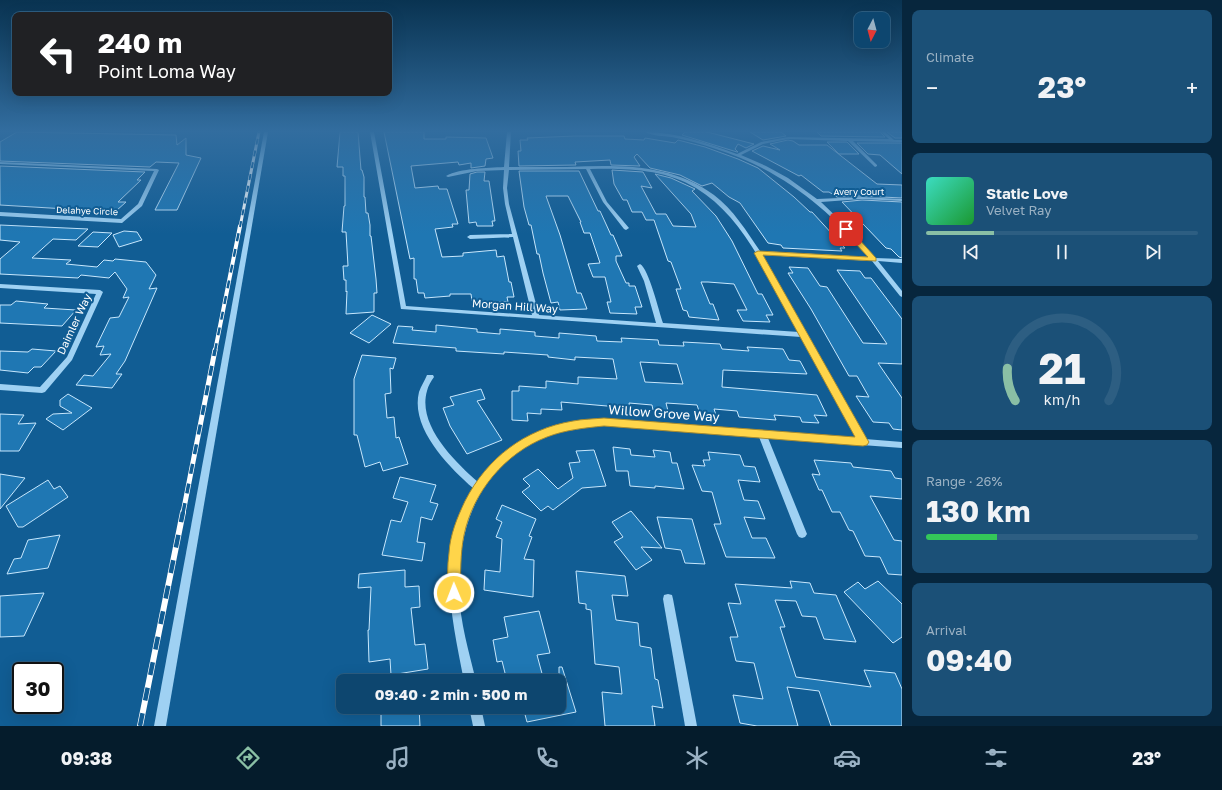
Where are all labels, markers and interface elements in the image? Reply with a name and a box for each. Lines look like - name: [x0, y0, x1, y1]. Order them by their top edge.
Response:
- north arrow: [854, 12, 890, 48]
- map controls: [854, 12, 890, 48]
- text: 240 m: [98, 26, 182, 59]
- icon: left: [32, 28, 84, 80]
- text: Climate: [926, 49, 974, 65]
- text: Point Loma Way: [98, 60, 236, 82]
- text: 23°: [1038, 69, 1086, 105]
- text: −: [926, 74, 938, 101]
- text: +: [1186, 74, 1198, 101]
- text: Static Love: [986, 184, 1068, 202]
- street label: Avery Court: [834, 186, 885, 197]
- text: Velvet Ray: [986, 202, 1051, 218]
- street label: Delahye Circle: [56, 204, 118, 217]
- pin: [829, 212, 863, 246]
- icon: arrive: [835, 218, 857, 240]
- icon: previous: [960, 241, 982, 263]
- icon: pause: [1051, 241, 1073, 263]
- icon: next: [1142, 241, 1164, 263]
- street label: Daimler Way: [54, 291, 93, 356]
- street label: Morgan Hill Way: [472, 296, 558, 315]
- text: 21: [1039, 343, 1085, 393]
- text: km/h: [1044, 391, 1080, 408]
- street label: Willow Grove Way: [608, 401, 721, 425]
- text: Range · 26%: [926, 473, 1002, 489]
- text: 130 km: [926, 493, 1030, 529]
- position arrow: [433, 572, 475, 614]
- text: Arrival: [926, 622, 967, 638]
- text: 09:40: [926, 642, 1012, 678]
- speed limit sign: 30: [12, 662, 64, 714]
- text: 09:40 · 2 min · 500 m: [375, 685, 527, 703]
- icon: directions: [234, 744, 262, 772]
- icon: music: [384, 744, 412, 772]
- icon: phone: [533, 744, 561, 772]
- icon: climate: [683, 744, 711, 772]
- icon: car: [833, 744, 861, 772]
- icon: filters: [982, 744, 1010, 772]
- text: 09:38: [61, 747, 112, 769]
- text: 23°: [1132, 747, 1161, 769]

